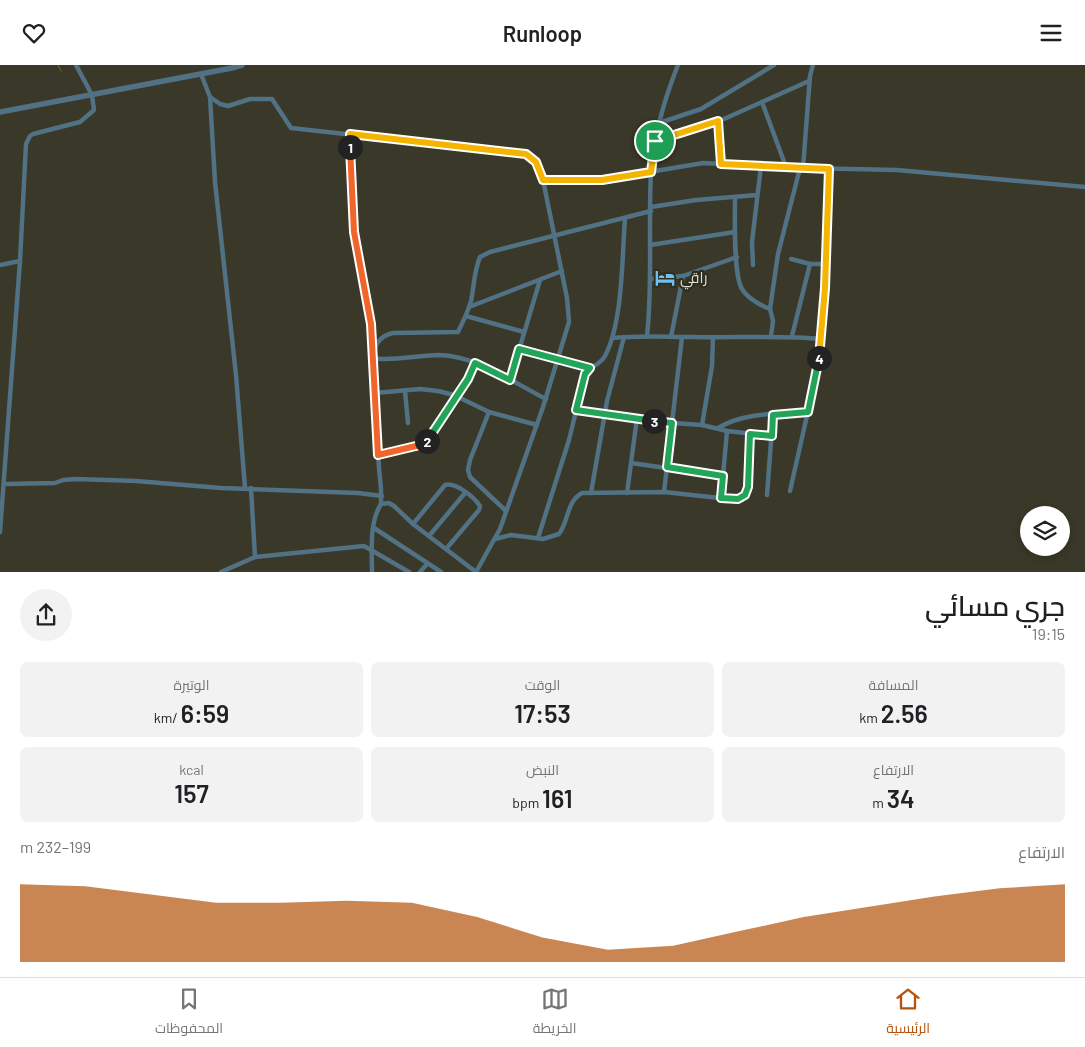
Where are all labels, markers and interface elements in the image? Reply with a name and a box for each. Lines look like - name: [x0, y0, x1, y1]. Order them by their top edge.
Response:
- icon: heart: [20, 19, 48, 47]
- icon: menu: [1037, 19, 1065, 47]
- text: Runloop: [503, 20, 582, 46]
- pin: [634, 120, 676, 162]
- icon: arrive: [641, 127, 669, 155]
- pin: 1: [338, 135, 362, 159]
- text: 1: [348, 139, 353, 156]
- hotel icon: راقي: [654, 267, 676, 289]
- place label: راقي: [680, 268, 707, 290]
- pin: 4: [806, 345, 832, 371]
- text: 4: [815, 350, 824, 367]
- pin: 3: [642, 409, 666, 433]
- text: 3: [651, 413, 658, 430]
- pin: 2: [414, 429, 440, 453]
- text: 2: [424, 433, 431, 450]
- map controls: [1020, 506, 1070, 556]
- button: layers: [1020, 506, 1070, 556]
- text: جري مسائي: [925, 588, 1065, 622]
- button: share: [20, 589, 72, 641]
- text: 19:15: [1032, 624, 1065, 643]
- text: الوتيرة: [174, 676, 209, 693]
- text: الوقت: [525, 676, 560, 693]
- text: المسافة: [869, 676, 918, 693]
- text: 6:59: [181, 698, 229, 728]
- text: 17:53: [514, 698, 571, 728]
- text: 2.56: [881, 698, 928, 728]
- text: /km: [154, 709, 181, 726]
- text: km: [859, 709, 881, 726]
- text: kcal: [179, 761, 204, 778]
- text: النبض: [526, 761, 559, 778]
- text: الارتفاع: [873, 761, 914, 778]
- text: 157: [174, 778, 209, 808]
- text: 161: [542, 783, 573, 813]
- text: 34: [887, 783, 915, 813]
- text: bpm: [512, 794, 542, 811]
- text: m: [872, 794, 887, 811]
- text: 199–232 m: [20, 837, 91, 856]
- text: الارتفاع: [1018, 842, 1065, 861]
- tab: المحفوظات: [155, 985, 223, 1041]
- tab: الخريطة: [533, 985, 576, 1041]
- tab: الرئيسية: [886, 985, 930, 1041]

